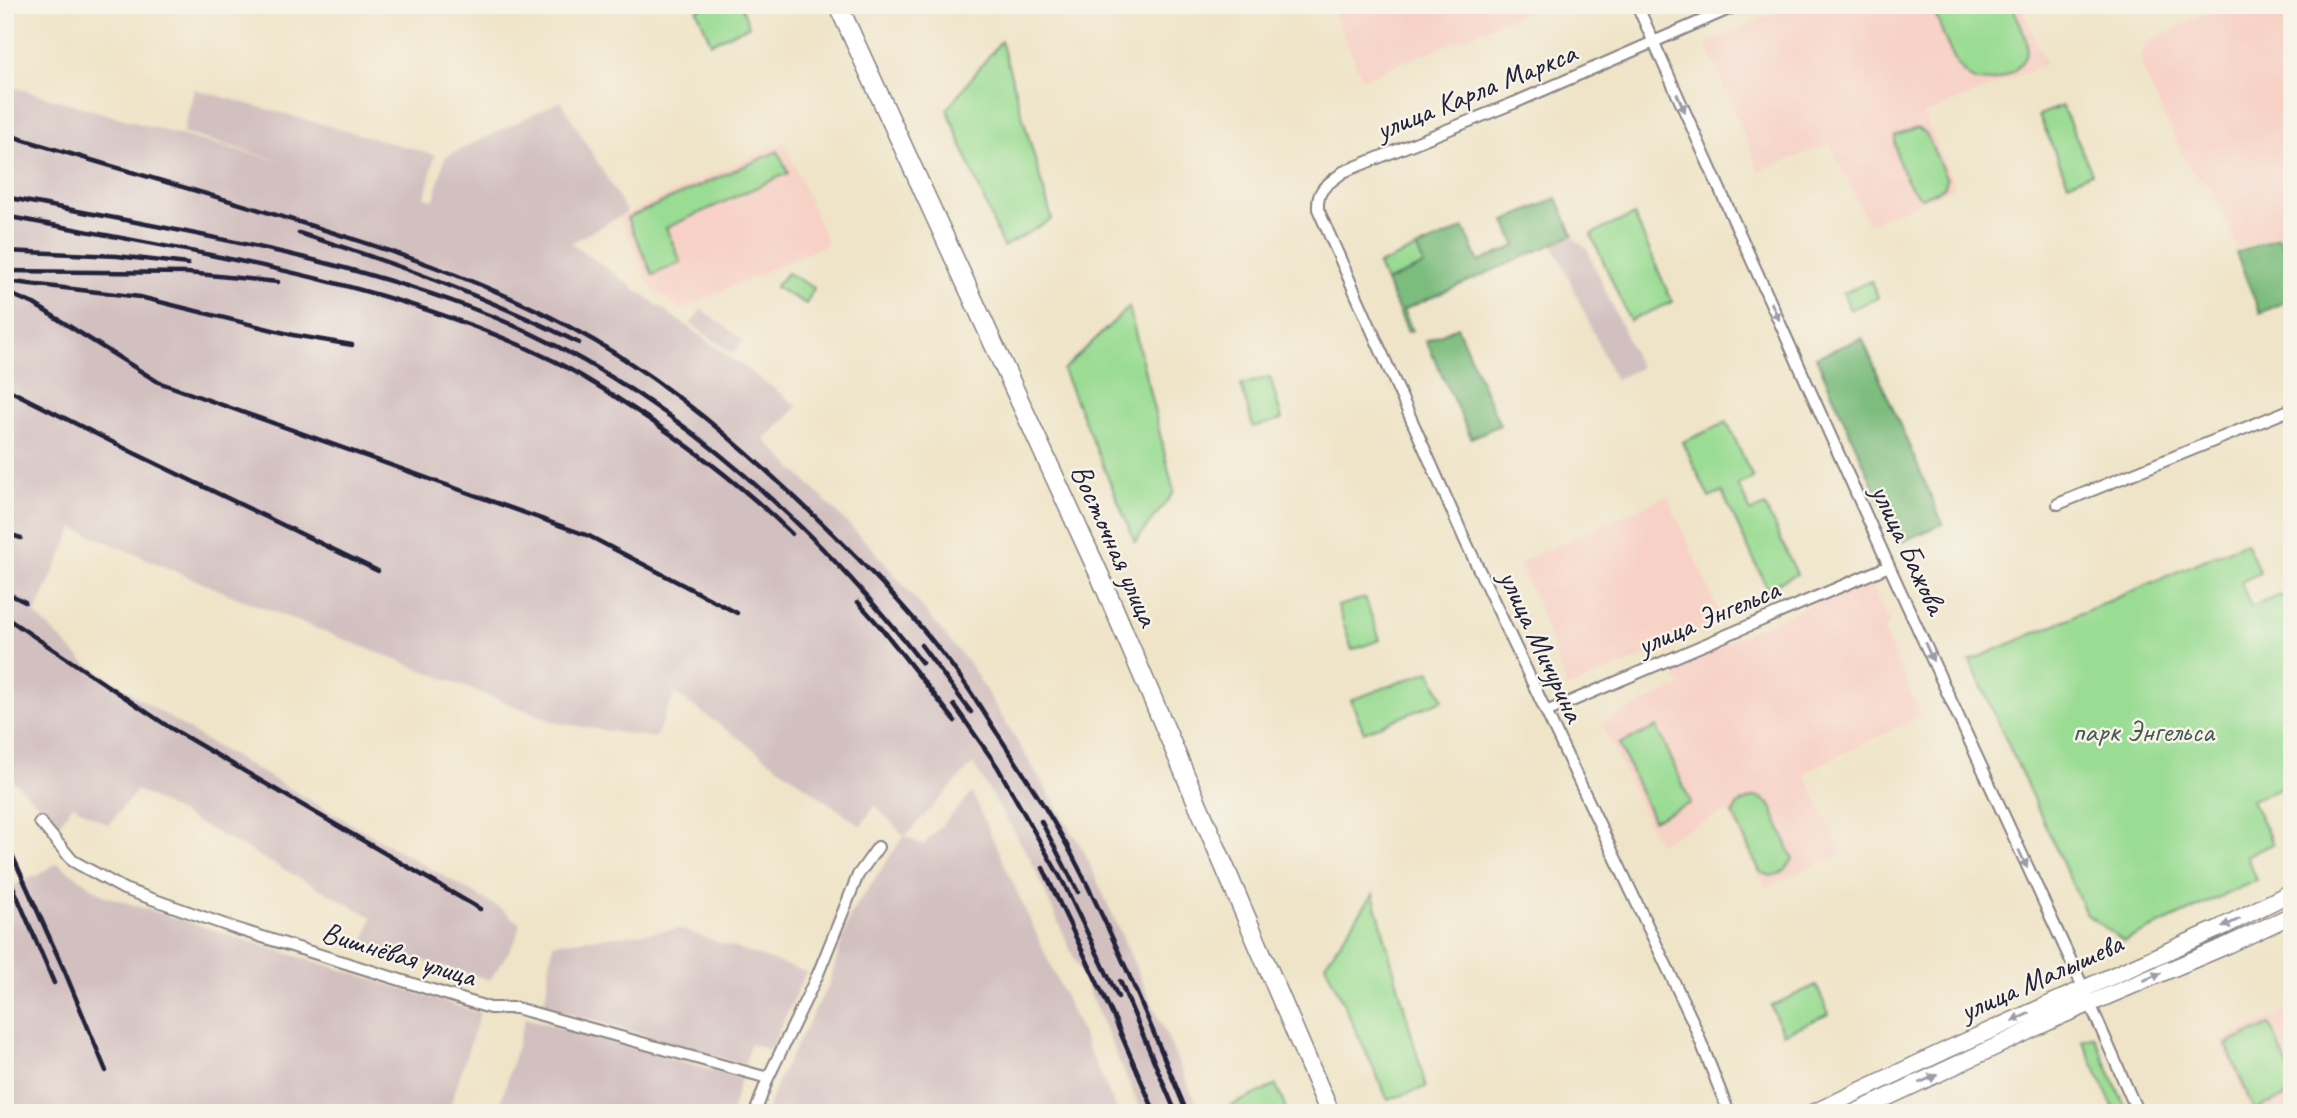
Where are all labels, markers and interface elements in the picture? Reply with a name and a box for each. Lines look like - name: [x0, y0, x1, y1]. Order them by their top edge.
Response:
- street label: улица Карла Маркса: [1368, 33, 1584, 149]
- one-way arrow: [1675, 93, 1687, 113]
- one-way arrow: [1770, 300, 1781, 321]
- street label: Восточная улица: [1062, 458, 1168, 634]
- street label: улица Бажова: [1862, 476, 1957, 622]
- street label: улица Мичурина: [1489, 562, 1594, 730]
- street label: улица Энгельса: [1629, 569, 1787, 665]
- one-way arrow: [1924, 641, 1935, 662]
- park label: парк Энгельса: [2072, 712, 2216, 750]
- one-way arrow: [2017, 849, 2028, 869]
- street label: Вишнёвая улица: [317, 913, 482, 996]
- one-way arrow: [2221, 917, 2241, 928]
- street label: улица Малышева: [1952, 923, 2130, 1031]
- one-way arrow: [2142, 971, 2163, 982]
- one-way arrow: [2011, 1011, 2031, 1023]
- one-way arrow: [1918, 1073, 1939, 1084]

